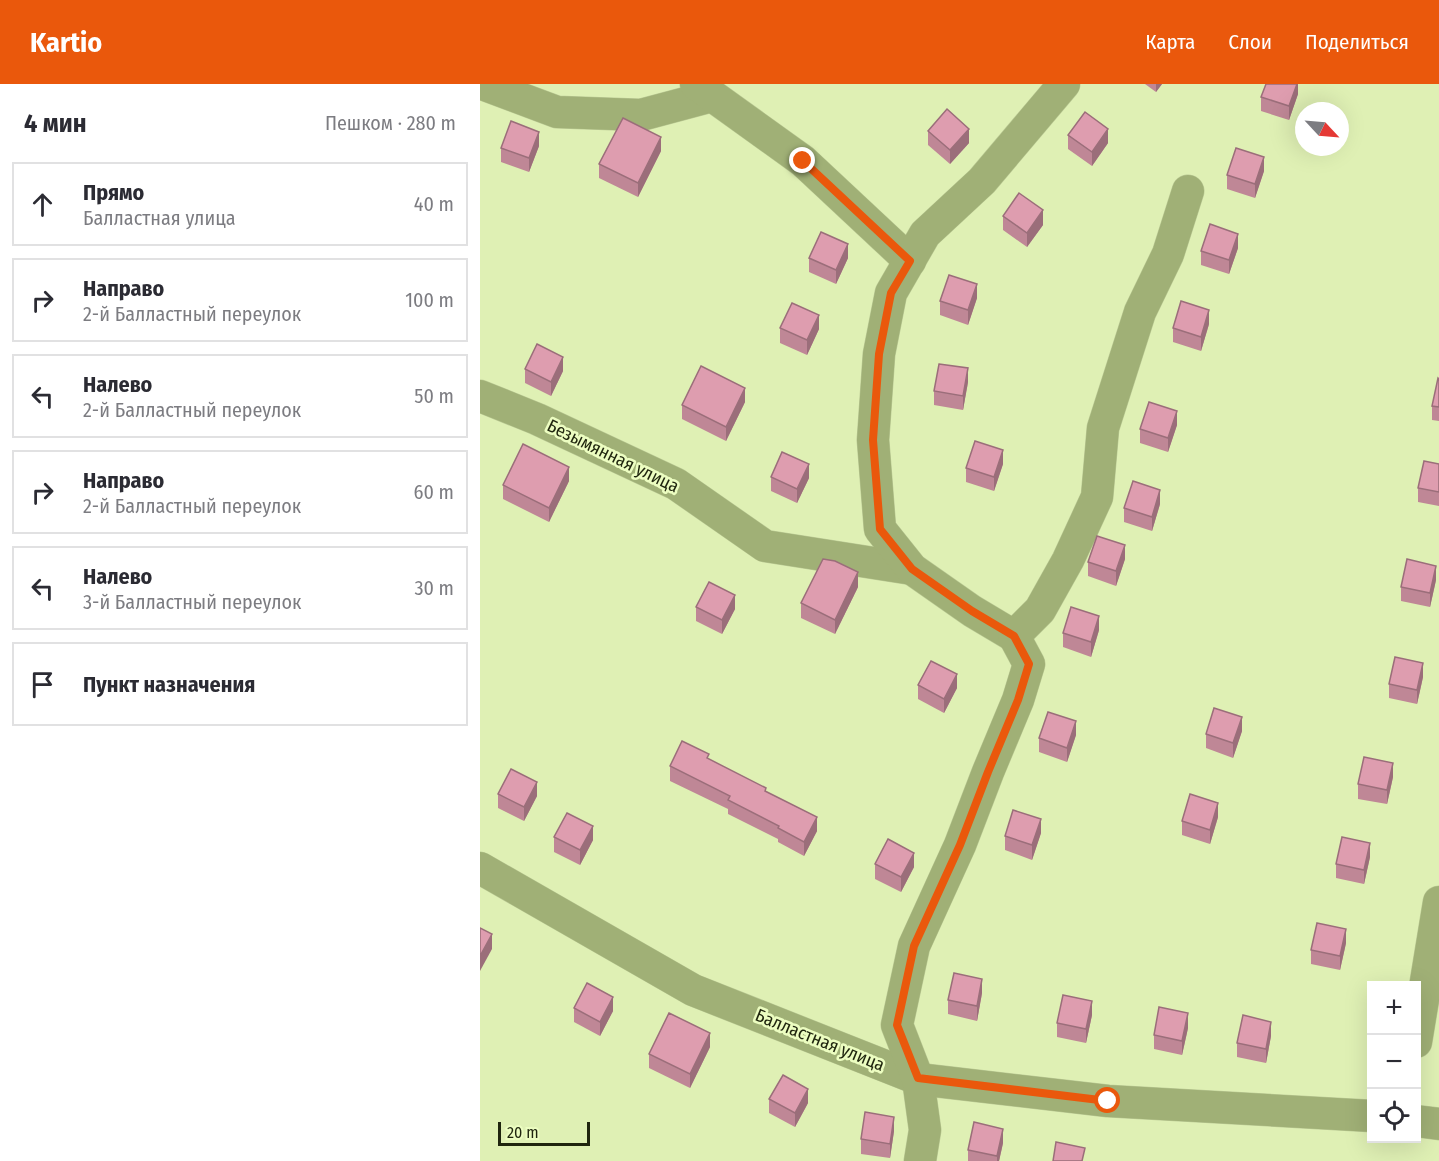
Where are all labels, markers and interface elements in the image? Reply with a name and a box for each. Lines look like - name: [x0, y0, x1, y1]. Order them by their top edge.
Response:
- text: Kartio: [30, 26, 102, 59]
- text: Карта: [1145, 29, 1195, 55]
- text: Слои: [1228, 29, 1272, 55]
- text: Поделиться: [1305, 29, 1409, 55]
- north arrow: [1295, 102, 1349, 156]
- text: 4 мин: [24, 108, 86, 139]
- text: Пешком · 280 m: [325, 111, 456, 135]
- route end: [789, 147, 815, 173]
- text: Прямо: [83, 179, 144, 206]
- icon: ahead: [26, 188, 59, 221]
- text: 40 m: [414, 192, 454, 216]
- text: Балластная улица: [83, 206, 236, 230]
- text: Направо: [83, 275, 164, 302]
- icon: right: [26, 284, 59, 317]
- text: 100 m: [405, 288, 454, 312]
- text: 2-й Балластный переулок: [83, 302, 301, 326]
- text: Налево: [83, 371, 152, 398]
- icon: left: [26, 380, 59, 413]
- text: 50 m: [414, 384, 454, 408]
- text: 2-й Балластный переулок: [83, 398, 301, 422]
- street label: Безымянная улица: [543, 415, 683, 498]
- text: Направо: [83, 467, 164, 494]
- icon: right: [26, 476, 59, 509]
- text: 60 m: [414, 480, 454, 504]
- text: 2-й Балластный переулок: [83, 494, 301, 518]
- text: Налево: [83, 563, 152, 590]
- icon: left: [26, 572, 59, 605]
- text: 30 m: [414, 576, 454, 600]
- text: 3-й Балластный переулок: [83, 590, 301, 614]
- icon: arrive: [26, 668, 59, 701]
- text: Пункт назначения: [83, 671, 255, 698]
- map controls: [1367, 981, 1421, 1143]
- button: +: [1367, 981, 1421, 1035]
- street label: Балластная улица: [752, 1004, 888, 1076]
- button: −: [1367, 1035, 1421, 1089]
- route start: [1094, 1087, 1120, 1113]
- button: locate: [1367, 1089, 1421, 1143]
- scale bar: [498, 1119, 590, 1146]
- text: 20 m: [507, 1123, 538, 1142]

